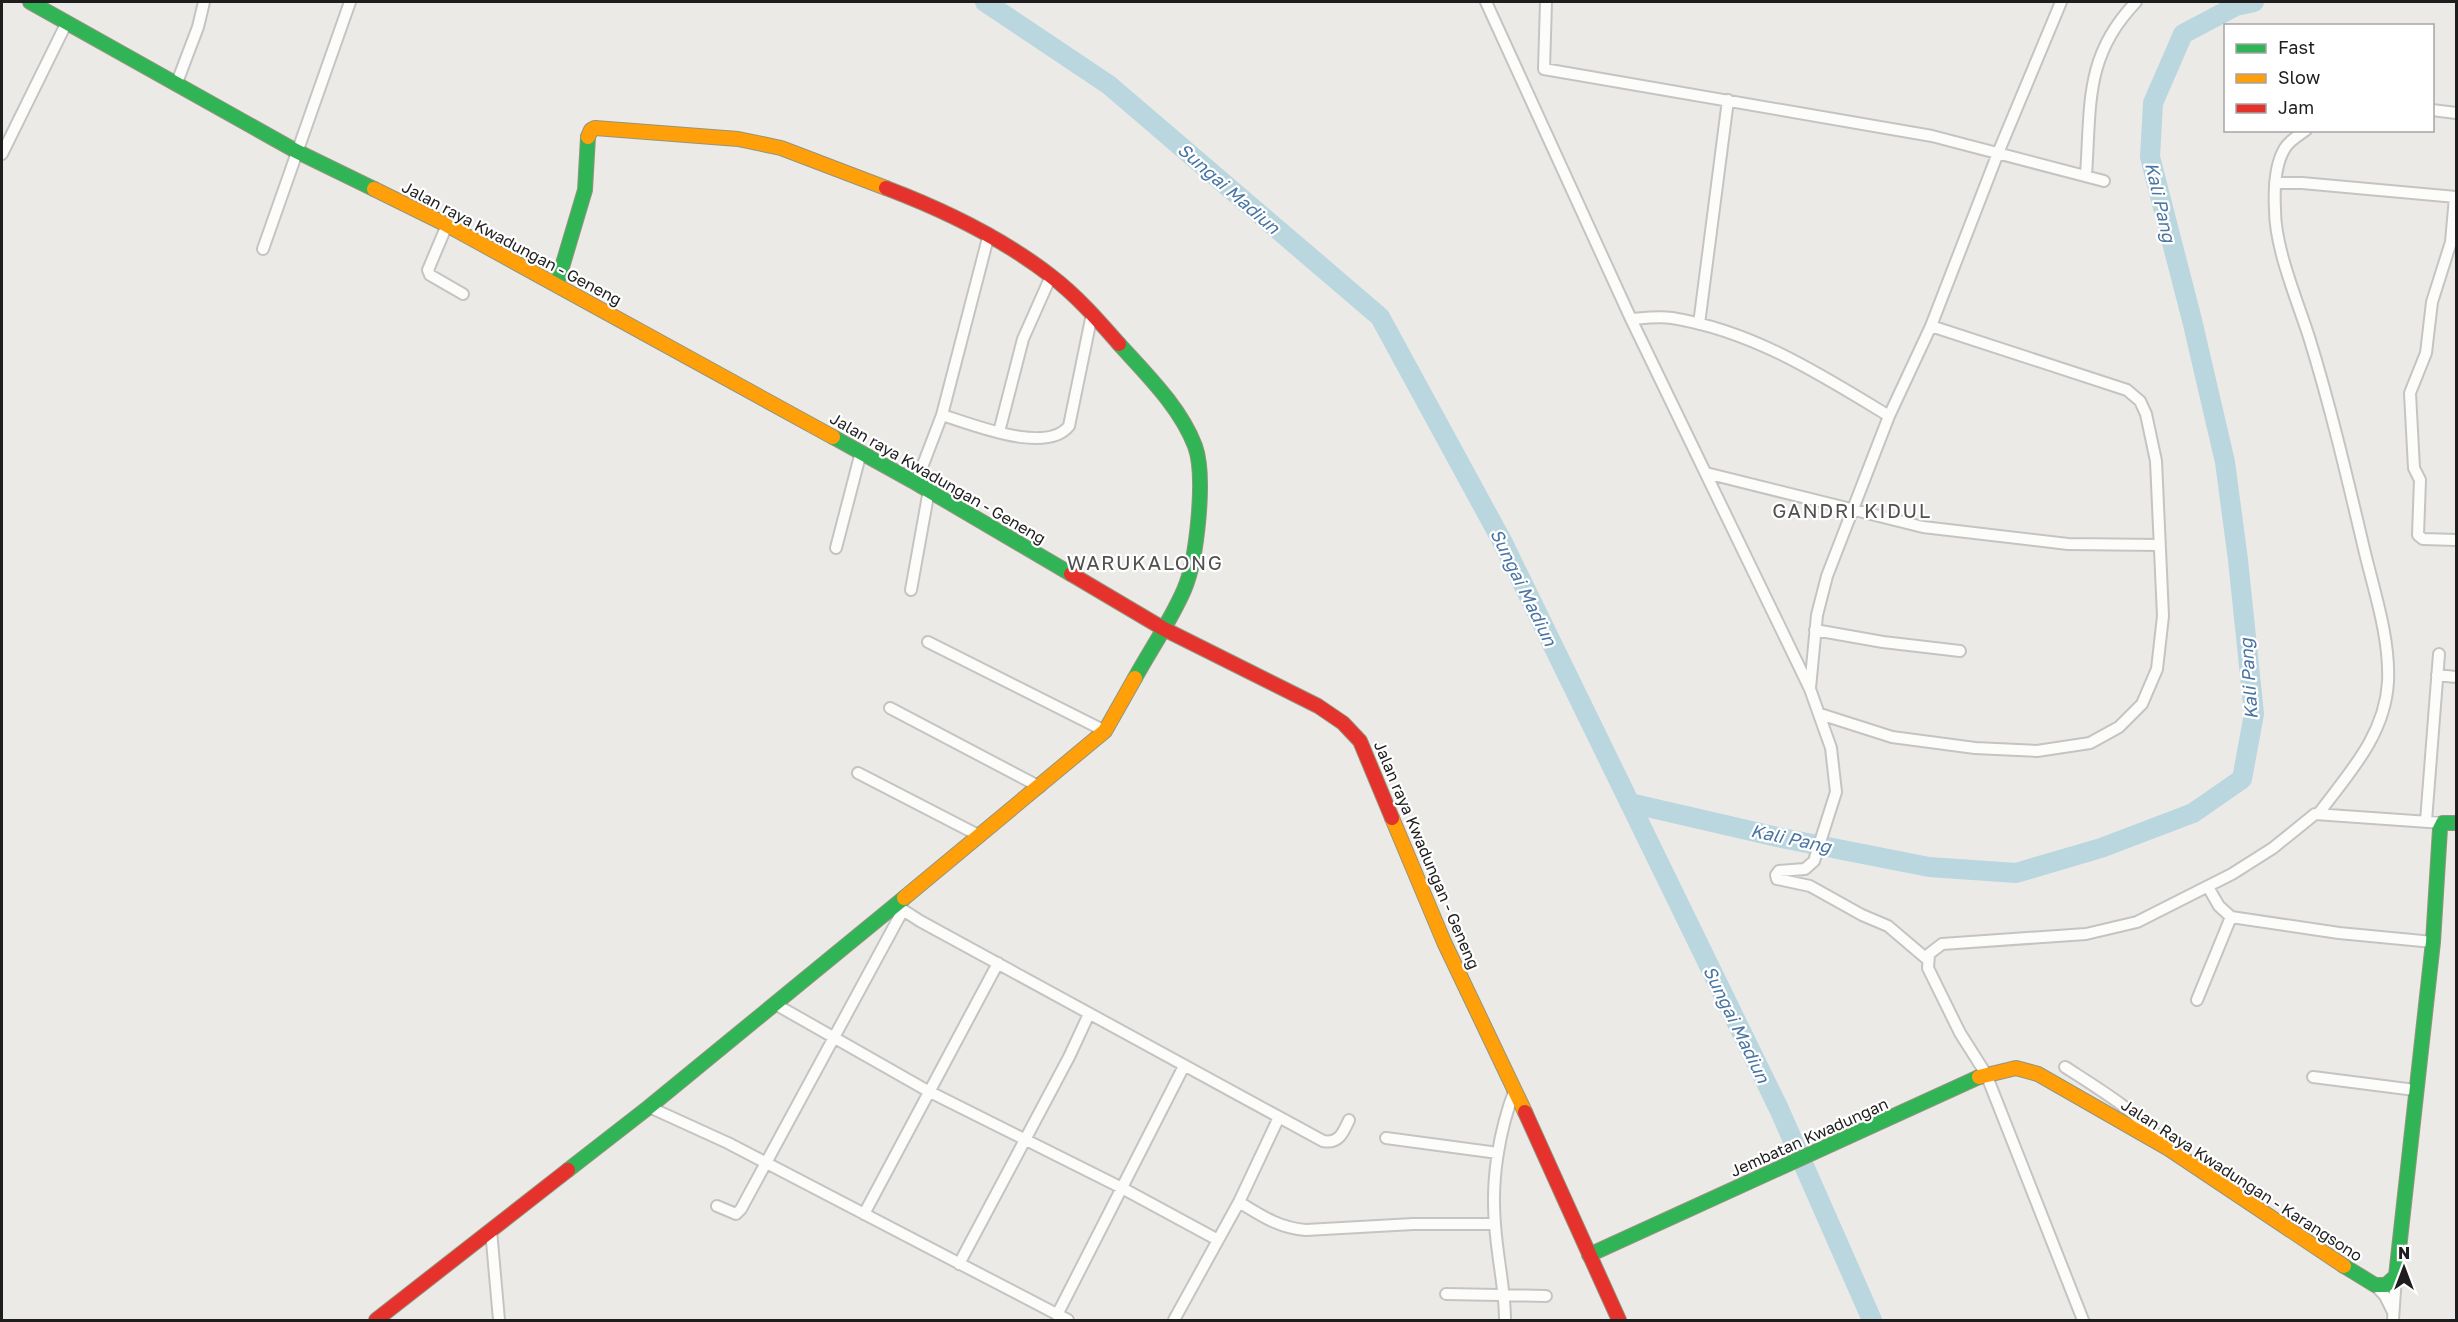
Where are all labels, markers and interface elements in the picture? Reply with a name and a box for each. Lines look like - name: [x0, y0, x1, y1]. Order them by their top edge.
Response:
- legend: [2224, 24, 2434, 132]
- text: Fast: [2278, 36, 2315, 58]
- text: Slow: [2278, 66, 2321, 88]
- text: Jam: [2278, 96, 2314, 118]
- water label: Sungai Madiun: [1174, 138, 1285, 239]
- water label: Kali Pang: [2141, 160, 2181, 246]
- street label: Jalan raya Kwadungan - Geneng: [399, 176, 625, 310]
- street label: Jalan raya Kwadungan - Geneng: [826, 408, 1050, 548]
- district label: GANDRI KIDUL: [1772, 498, 1932, 522]
- water label: Sungai Madiun: [1486, 525, 1562, 650]
- district label: WARUKALONG: [1067, 550, 1223, 574]
- water label: Kali Pang: [2234, 636, 2262, 720]
- street label: Jalan raya Kwadungan - Geneng: [1370, 738, 1484, 972]
- water label: Kali Pang: [1749, 819, 1835, 858]
- water label: Sungai Madiun: [1699, 962, 1775, 1087]
- street label: Jembatan Kwadungan: [1727, 1093, 1891, 1181]
- street label: Jalan Raya Kwadungan - Karangsono: [2118, 1094, 2366, 1266]
- north arrow: [2374, 1238, 2434, 1298]
- text: N: [2398, 1243, 2410, 1263]

